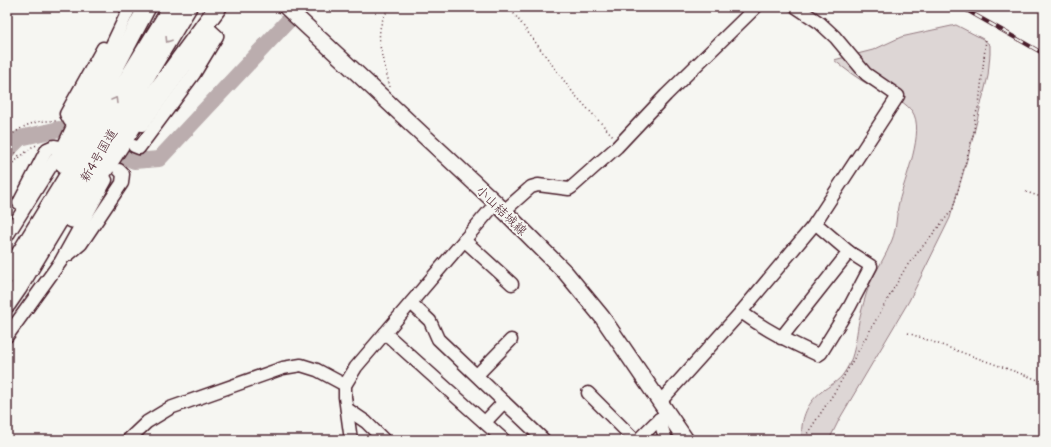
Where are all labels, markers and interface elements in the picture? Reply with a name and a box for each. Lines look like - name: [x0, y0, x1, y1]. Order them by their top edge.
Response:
- one-way arrow: [165, 36, 173, 43]
- one-way arrow: [111, 97, 118, 104]
- street label: 新4号国道: [76, 125, 121, 185]
- street label: 小山結城線: [472, 182, 532, 240]

